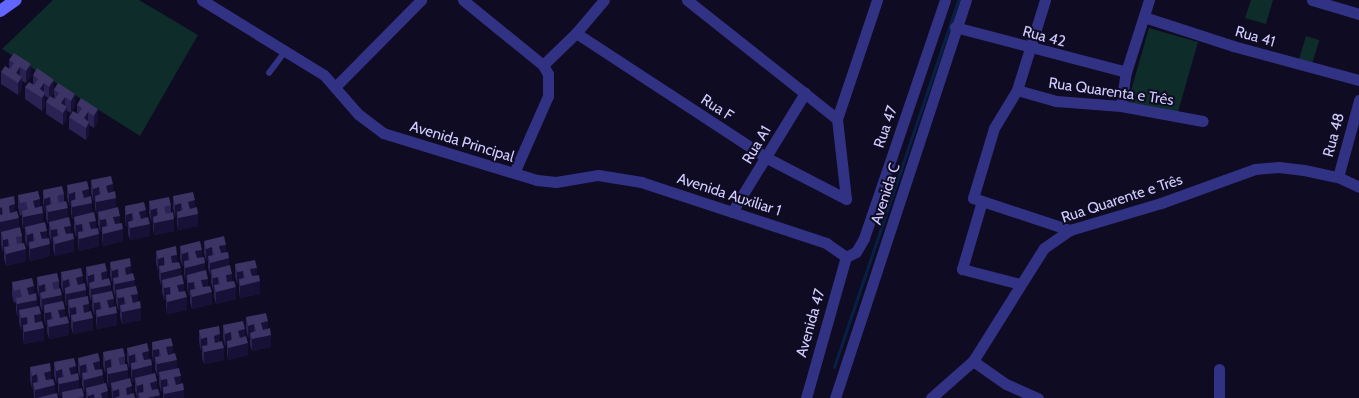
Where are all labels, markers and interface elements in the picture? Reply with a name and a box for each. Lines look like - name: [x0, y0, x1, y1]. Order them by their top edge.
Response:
- street label: Rua 42: [1021, 23, 1067, 51]
- street label: Rua 41: [1233, 23, 1277, 51]
- street label: Rua Quarenta e Três: [1047, 74, 1175, 110]
- street label: Rua F: [697, 91, 737, 125]
- street label: Rua 47: [870, 103, 902, 151]
- street label: Rua 48: [1319, 111, 1349, 159]
- street label: Avenida Principal: [408, 118, 516, 166]
- street label: Rua A1: [739, 123, 775, 167]
- street label: Avenida C: [868, 161, 904, 227]
- street label: Avenida Auxiliar 1: [675, 170, 783, 220]
- street label: Rua Quarente e Três: [1059, 171, 1185, 227]
- street label: Avenida 47: [793, 287, 829, 359]

